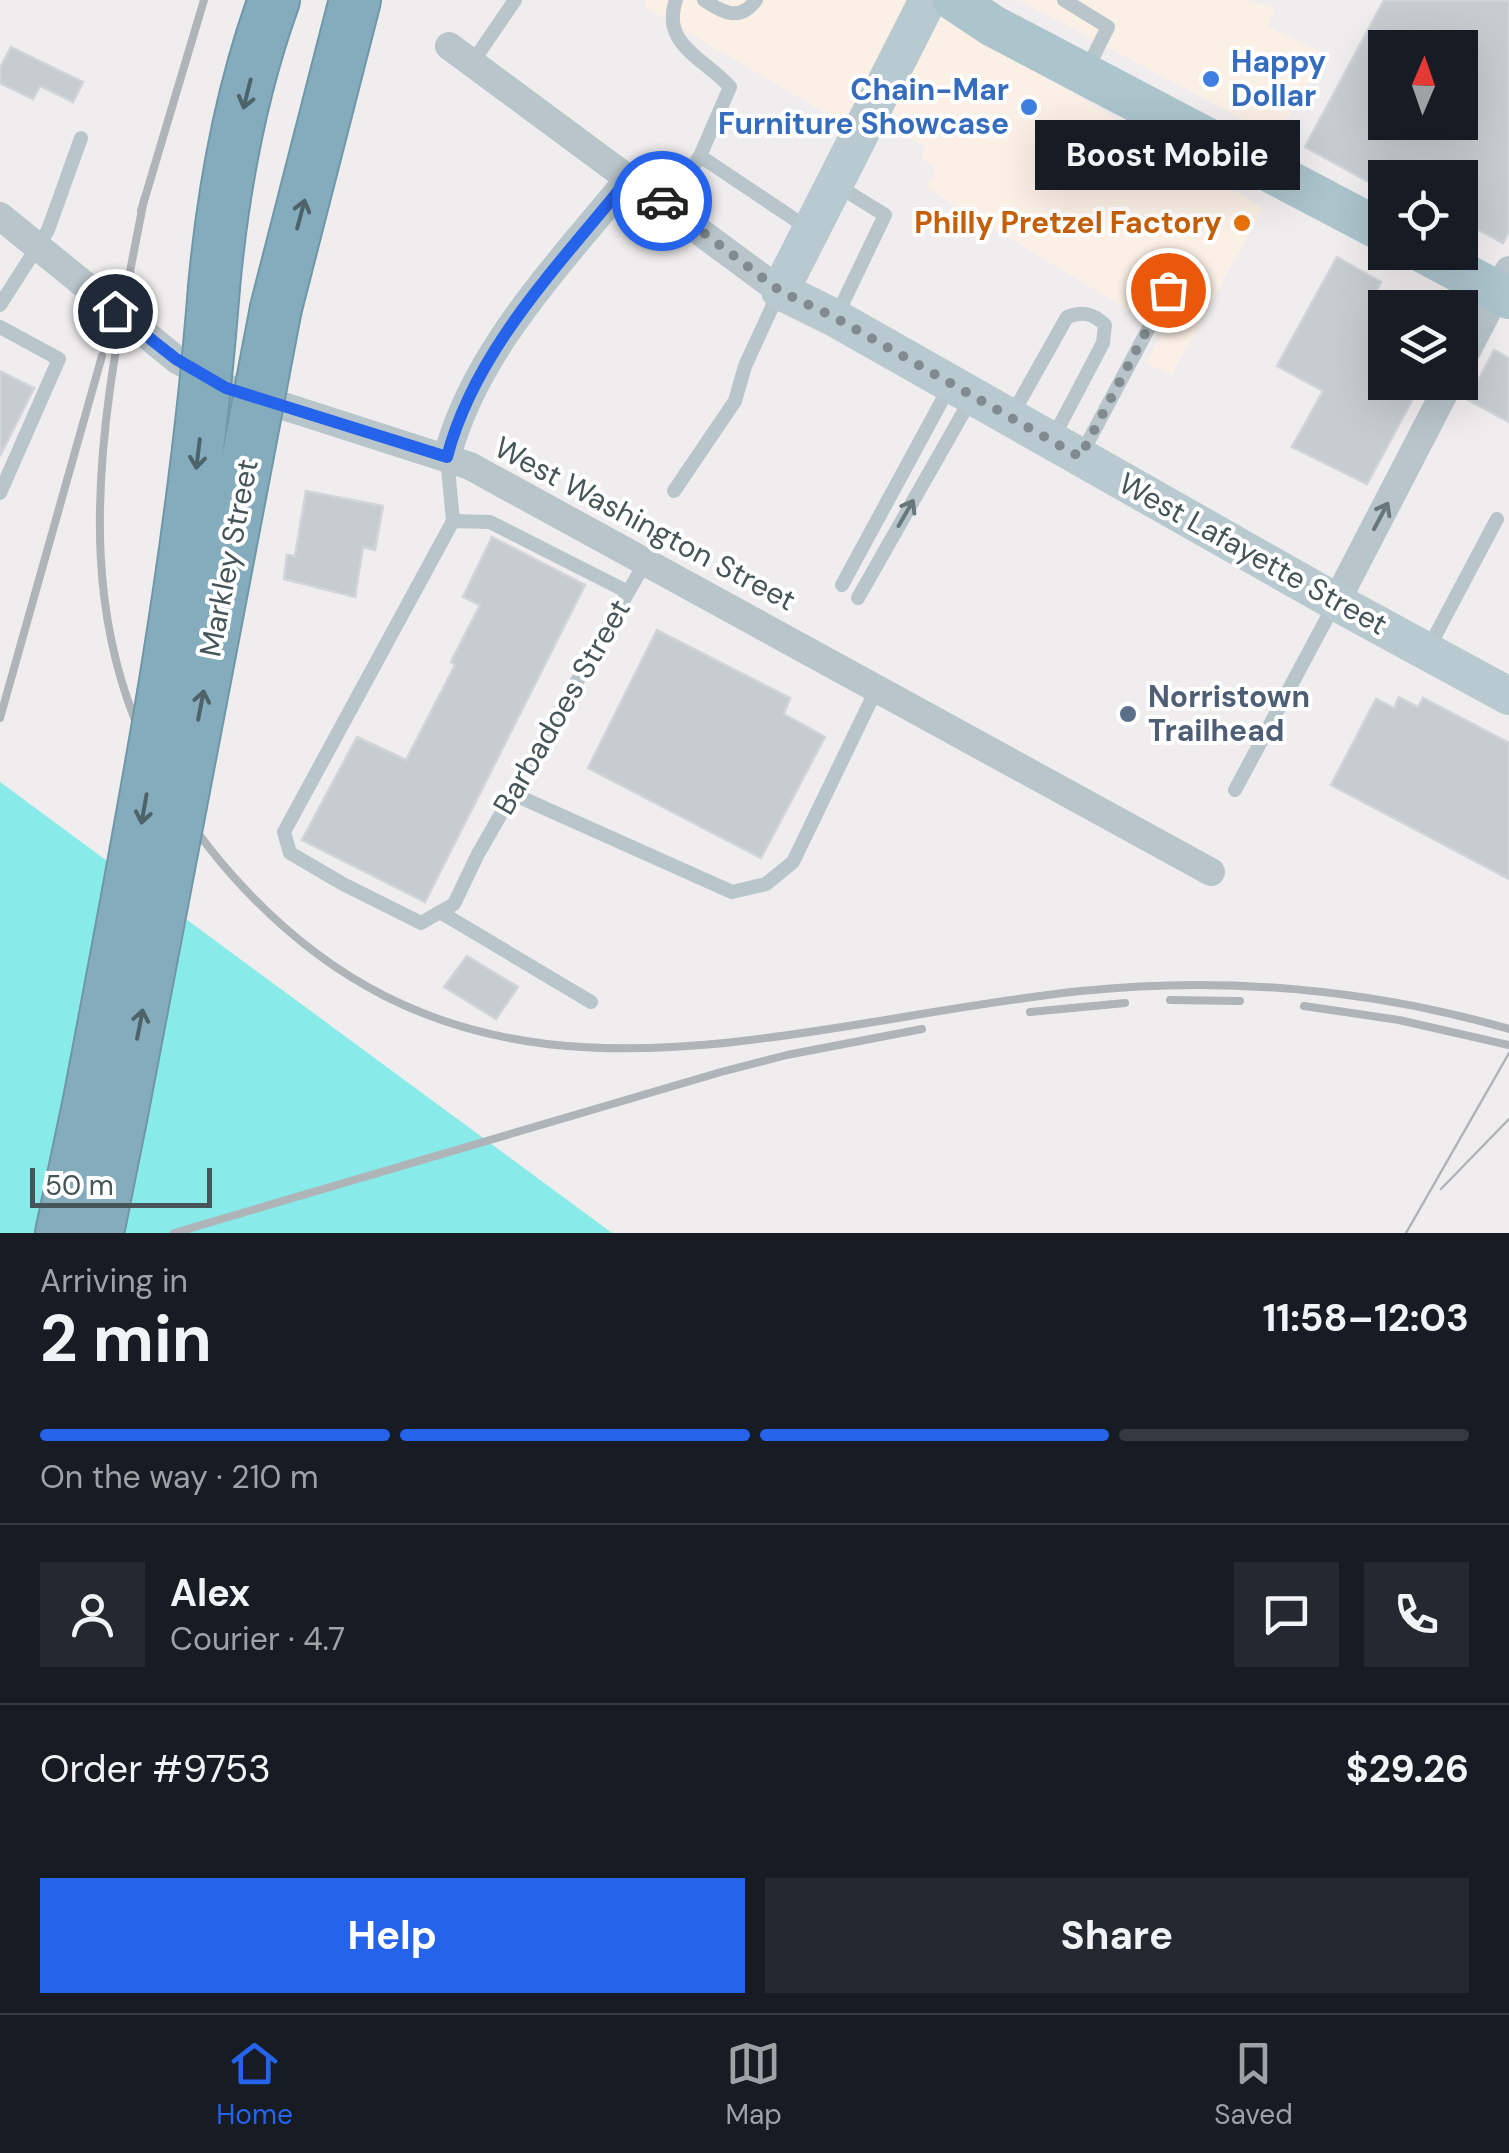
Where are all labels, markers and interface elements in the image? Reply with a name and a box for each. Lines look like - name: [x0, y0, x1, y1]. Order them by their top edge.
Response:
- north arrow: [1368, 30, 1478, 140]
- map controls: [1368, 30, 1478, 400]
- place label: Happy Dollar: [1231, 42, 1326, 115]
- marker: Happy Dollar: [1200, 68, 1222, 90]
- place label: Chain-Mar Furniture Showcase: [718, 70, 1009, 143]
- one-way arrow: [236, 78, 255, 109]
- marker: Chain-Mar Furniture Showcase: [1018, 96, 1040, 118]
- callout: Boost Mobile: [1036, 120, 1300, 190]
- text: Boost Mobile: [1066, 134, 1269, 176]
- courier: [612, 151, 712, 251]
- button: locate: [1368, 160, 1478, 270]
- icon: car: [635, 174, 690, 229]
- one-way arrow: [293, 199, 312, 230]
- place label: Philly Pretzel Factory: [914, 203, 1222, 242]
- marker: Philly Pretzel Factory: [1231, 212, 1253, 234]
- pin: [1126, 248, 1211, 333]
- icon: bag: [1141, 263, 1196, 318]
- pin: [73, 269, 158, 354]
- icon: home: [88, 284, 143, 339]
- button: layers: [1368, 290, 1478, 400]
- street label: West Washington Street: [488, 428, 802, 620]
- one-way arrow: [188, 437, 207, 469]
- street label: Markley Street: [190, 456, 267, 660]
- street label: West Lafayette Street: [1112, 463, 1394, 644]
- one-way arrow: [896, 499, 916, 529]
- one-way arrow: [1372, 502, 1391, 532]
- street label: Barbadoes Street: [484, 592, 639, 821]
- place label: Norristown Trailhead: [1148, 677, 1310, 750]
- one-way arrow: [192, 689, 211, 721]
- marker: Norristown Trailhead: [1117, 703, 1139, 725]
- one-way arrow: [134, 793, 153, 825]
- one-way arrow: [131, 1009, 150, 1041]
- scale bar: [30, 1163, 212, 1208]
- text: 50 m: [45, 1167, 114, 1204]
- text: Arriving in: [40, 1260, 188, 1302]
- text: 11:58–12:03: [1262, 1293, 1469, 1343]
- text: 2 min: [40, 1297, 212, 1381]
- text: On the way · 210 m: [40, 1456, 319, 1498]
- button: person: [40, 1562, 145, 1667]
- button: chat: [1234, 1562, 1339, 1667]
- button: phone: [1364, 1562, 1469, 1667]
- text: Alex: [170, 1568, 250, 1618]
- text: Courier · 4.7: [170, 1618, 345, 1660]
- text: Order #9753: [40, 1744, 271, 1794]
- text: $29.26: [1346, 1744, 1469, 1794]
- button: Help: [40, 1878, 745, 1993]
- button: Share: [765, 1878, 1469, 1993]
- tab: Home: [216, 2036, 293, 2133]
- tab: Map: [725, 2036, 782, 2133]
- tab: Saved: [1214, 2036, 1293, 2133]

